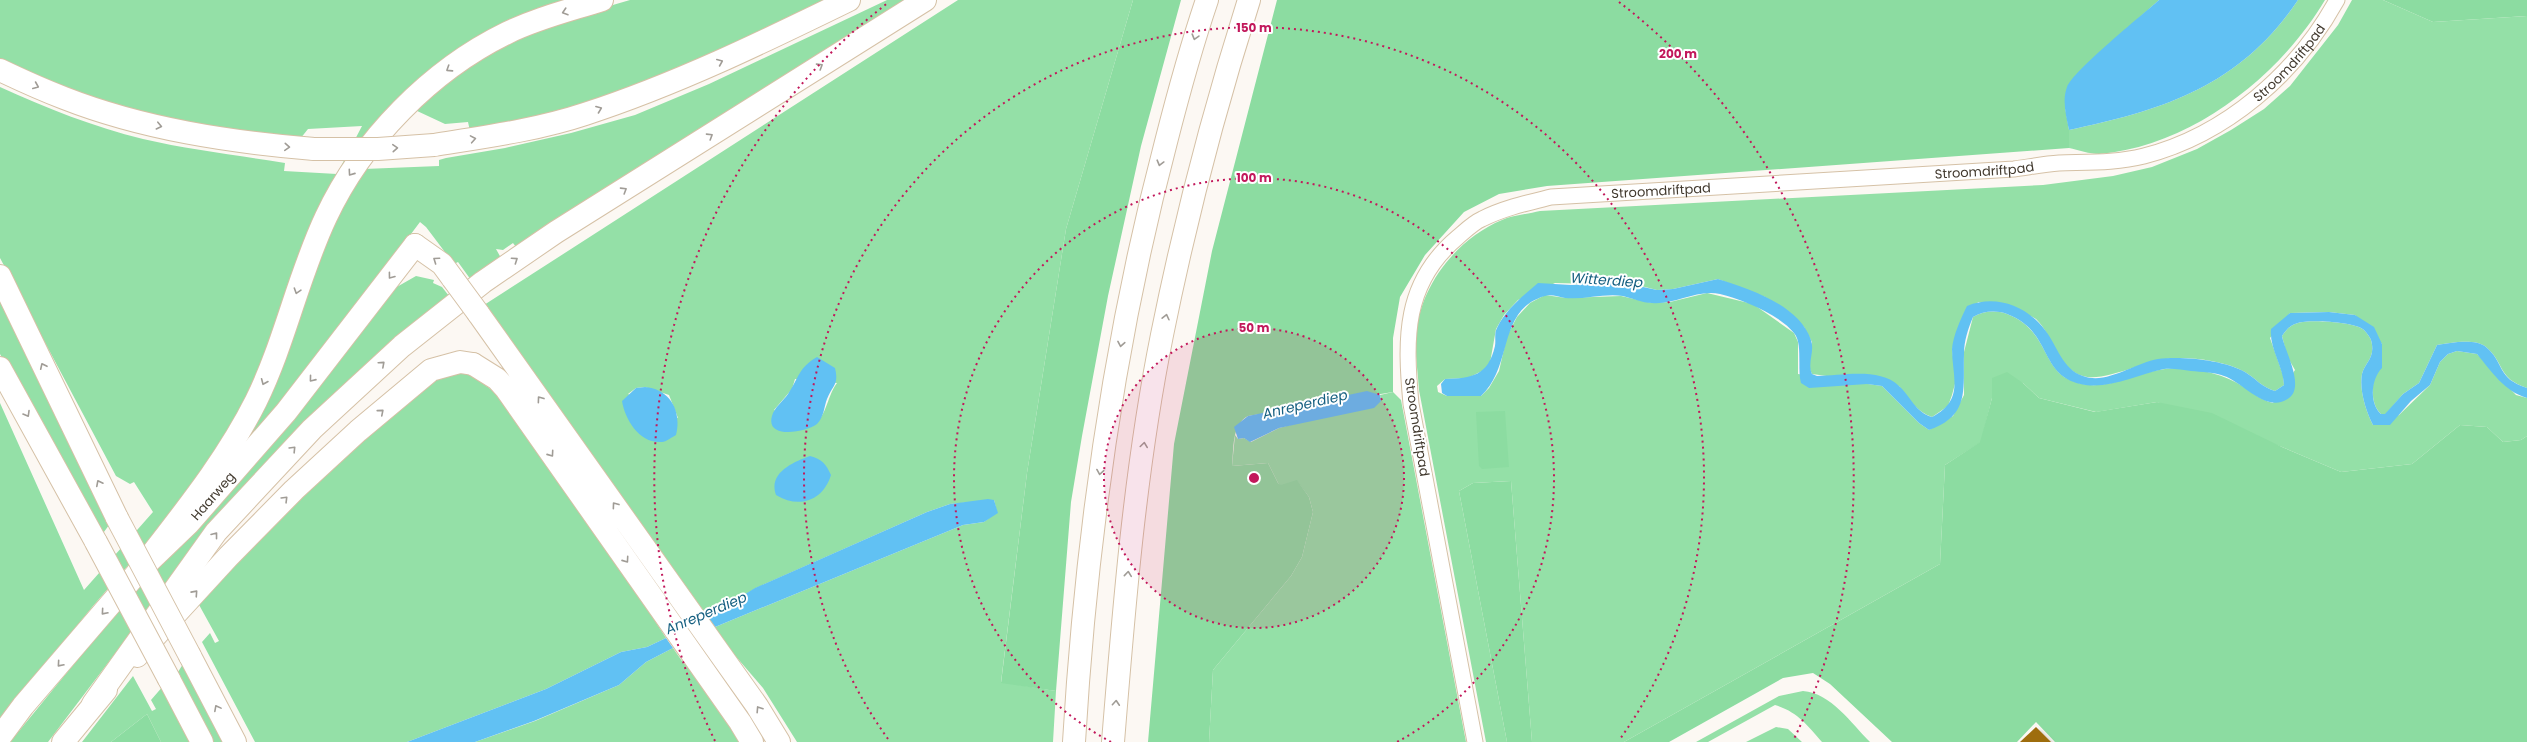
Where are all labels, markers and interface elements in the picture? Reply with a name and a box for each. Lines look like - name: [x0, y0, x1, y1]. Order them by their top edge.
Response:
- one-way arrow: [562, 7, 569, 16]
- text: 150 m: [1236, 19, 1272, 36]
- street label: Stroomdriftpad: [2249, 20, 2329, 106]
- one-way arrow: [1191, 33, 1200, 40]
- text: 200 m: [1659, 45, 1697, 62]
- one-way arrow: [716, 59, 724, 67]
- one-way arrow: [446, 64, 453, 71]
- one-way arrow: [816, 64, 823, 71]
- one-way arrow: [31, 81, 39, 89]
- one-way arrow: [596, 106, 603, 114]
- one-way arrow: [156, 121, 162, 129]
- one-way arrow: [706, 133, 713, 141]
- one-way arrow: [470, 135, 476, 143]
- one-way arrow: [284, 142, 290, 151]
- one-way arrow: [392, 143, 398, 152]
- street label: Stroomdriftpad: [1934, 157, 2035, 183]
- one-way arrow: [1157, 159, 1165, 166]
- one-way arrow: [349, 169, 356, 176]
- text: 100 m: [1236, 169, 1272, 186]
- street label: Stroomdriftpad: [1611, 178, 1711, 203]
- one-way arrow: [620, 187, 627, 194]
- one-way arrow: [433, 257, 440, 265]
- one-way arrow: [511, 257, 518, 265]
- water label: Witterdiep: [1570, 268, 1644, 292]
- one-way arrow: [389, 272, 396, 279]
- one-way arrow: [294, 288, 302, 295]
- one-way arrow: [1161, 313, 1169, 320]
- text: 50 m: [1239, 319, 1270, 336]
- one-way arrow: [1117, 341, 1126, 347]
- one-way arrow: [377, 362, 385, 369]
- one-way arrow: [40, 363, 48, 370]
- one-way arrow: [309, 375, 316, 382]
- street label: Stroomdriftpad: [1400, 376, 1434, 478]
- one-way arrow: [260, 379, 268, 386]
- water label: Anreperdiep: [1260, 385, 1349, 424]
- one-way arrow: [537, 396, 545, 403]
- one-way arrow: [376, 409, 383, 416]
- one-way arrow: [22, 410, 29, 417]
- one-way arrow: [1139, 442, 1148, 448]
- one-way arrow: [288, 446, 296, 454]
- one-way arrow: [546, 450, 554, 457]
- street label: Haarweg: [186, 467, 239, 524]
- one-way arrow: [1096, 469, 1105, 476]
- centre of rings: [1247, 471, 1261, 485]
- one-way arrow: [97, 480, 104, 487]
- one-way arrow: [280, 496, 288, 504]
- one-way arrow: [613, 502, 620, 509]
- one-way arrow: [210, 532, 217, 539]
- one-way arrow: [621, 556, 629, 563]
- one-way arrow: [1123, 571, 1132, 577]
- water label: Anreperdiep: [661, 587, 750, 640]
- one-way arrow: [190, 590, 197, 598]
- one-way arrow: [101, 608, 108, 615]
- one-way arrow: [57, 659, 64, 666]
- one-way arrow: [1112, 700, 1121, 706]
- one-way arrow: [214, 704, 222, 712]
- one-way arrow: [756, 706, 764, 713]

